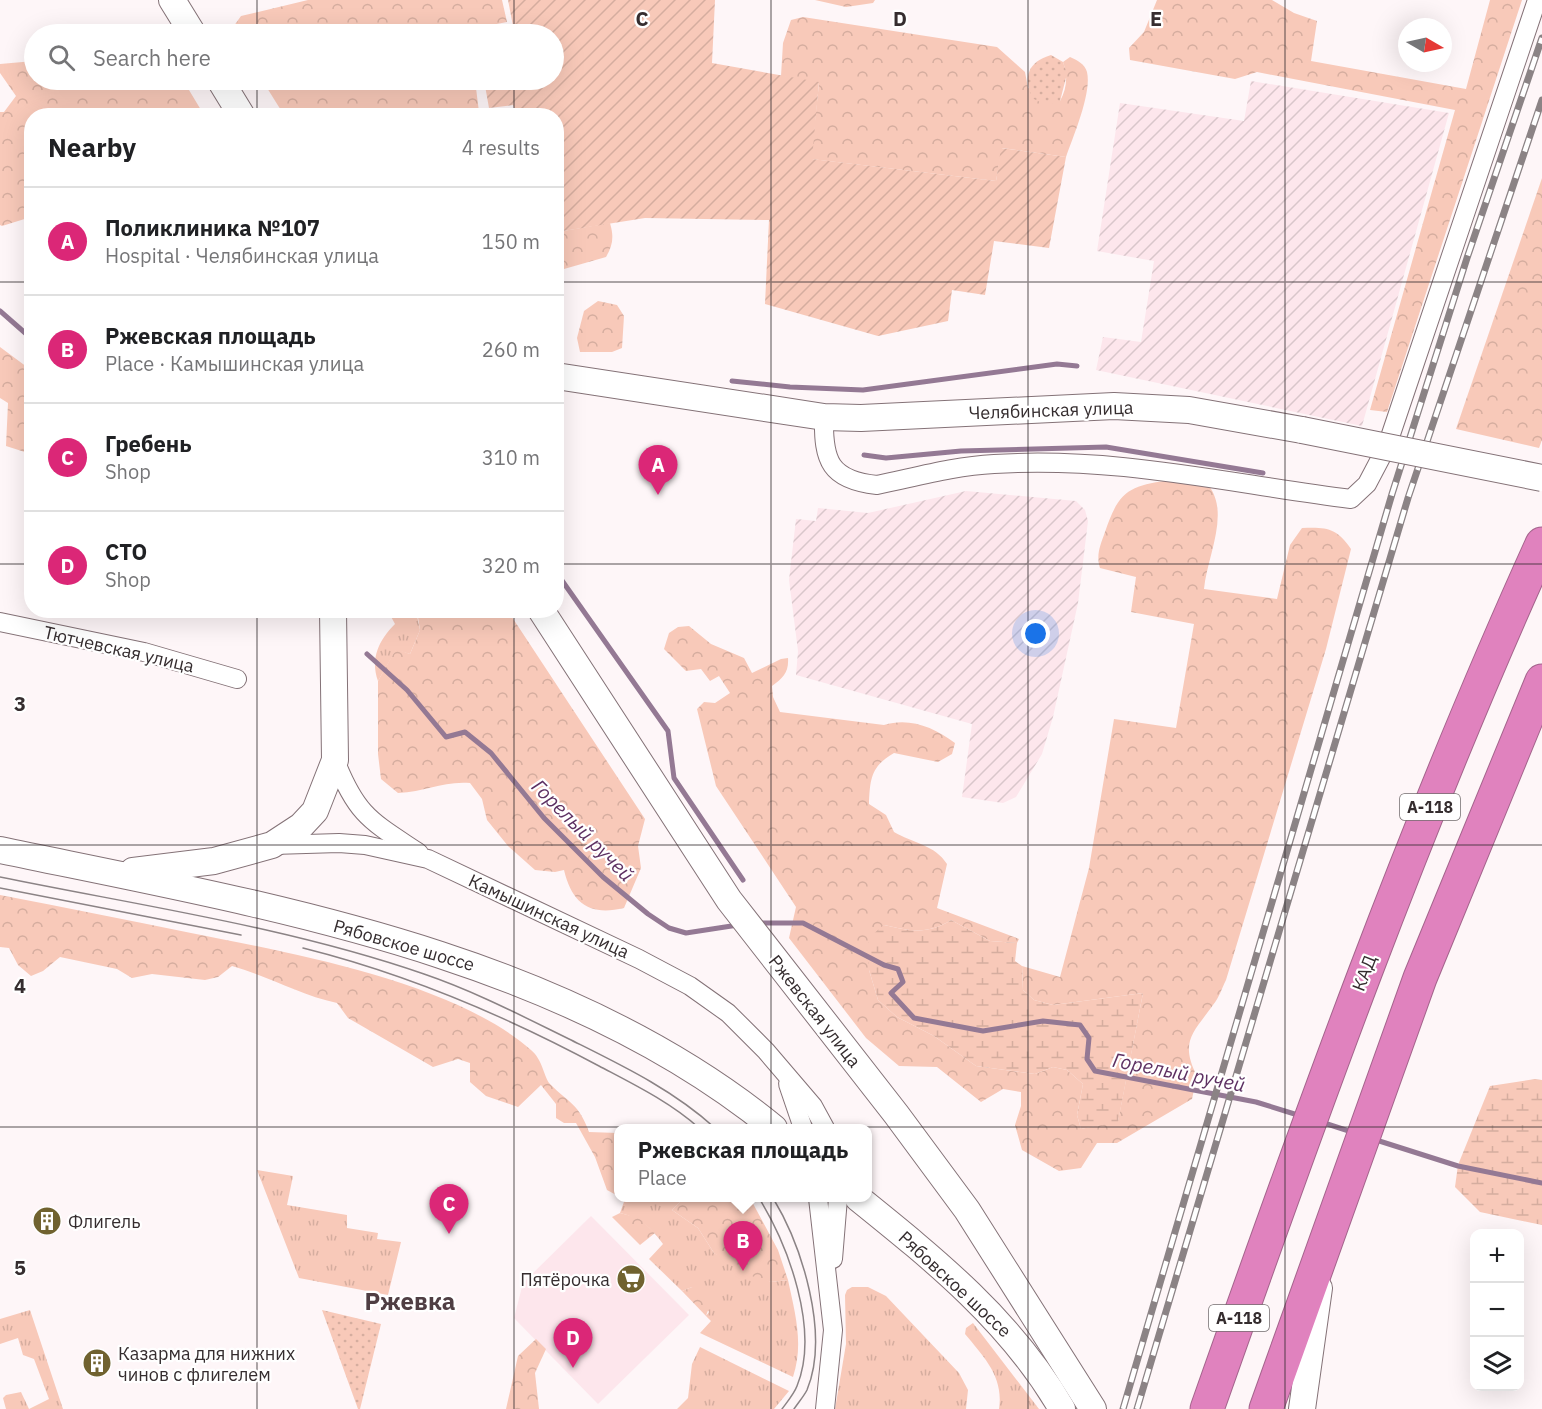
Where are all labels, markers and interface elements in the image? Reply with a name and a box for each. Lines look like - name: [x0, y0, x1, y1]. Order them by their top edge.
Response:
- text: C: [635, 5, 649, 32]
- text: D: [893, 5, 907, 32]
- text: E: [1150, 5, 1162, 32]
- north arrow: [1398, 18, 1452, 72]
- search box: [24, 24, 564, 90]
- icon: search: [45, 41, 78, 74]
- text: Search here: [93, 43, 211, 72]
- text: Nearby: [48, 130, 136, 164]
- text: 4 results: [462, 134, 540, 161]
- text: Поликлиника №107: [105, 213, 320, 242]
- text: A: [61, 228, 74, 255]
- text: 150 m: [482, 228, 540, 255]
- text: Hospital · Челябинская улица: [105, 242, 379, 269]
- text: Ржевская площадь: [105, 321, 316, 350]
- text: B: [61, 336, 74, 363]
- text: 260 m: [482, 336, 540, 363]
- text: Place · Камышинская улица: [105, 350, 364, 377]
- street label: Челябинская улица: [968, 396, 1134, 424]
- text: Гребень: [105, 429, 192, 458]
- text: C: [61, 444, 74, 471]
- text: 310 m: [482, 444, 540, 471]
- pin: A: [638, 446, 678, 495]
- text: Shop: [105, 458, 151, 485]
- text: СТО: [105, 537, 147, 566]
- text: D: [61, 552, 74, 579]
- text: 320 m: [482, 552, 540, 579]
- text: Shop: [105, 566, 151, 593]
- your location: [1021, 619, 1050, 648]
- street label: Тютчевская улица: [42, 621, 197, 678]
- text: 3: [14, 690, 26, 717]
- water label: Горелый ручей: [526, 773, 640, 887]
- road number: А-118: [1400, 794, 1460, 820]
- street label: Камышинская улица: [465, 869, 633, 963]
- street label: Рябовское шоссе: [331, 914, 477, 976]
- street label: Ржевская улица: [764, 950, 866, 1072]
- street label: КАД: [1347, 952, 1381, 994]
- text: 4: [14, 972, 26, 999]
- water label: Горелый ручей: [1110, 1046, 1248, 1098]
- popup: [614, 1124, 872, 1202]
- text: Ржевская площадь: [638, 1135, 848, 1164]
- text: Place: [638, 1164, 687, 1191]
- pin: C: [430, 1184, 468, 1234]
- building icon: Флигель: [31, 1205, 63, 1237]
- place label: Флигель: [68, 1210, 141, 1233]
- pin: B: [724, 1222, 762, 1271]
- street label: Рябовское шоссе: [894, 1226, 1016, 1342]
- map controls: [1470, 1229, 1524, 1391]
- button: +: [1470, 1229, 1524, 1283]
- text: 5: [14, 1254, 26, 1281]
- supermarket icon: Пятёрочка: [615, 1263, 647, 1295]
- place label: Пятёрочка: [520, 1268, 610, 1291]
- button: −: [1470, 1283, 1524, 1337]
- district label: Ржевка: [365, 1285, 455, 1317]
- road number: А-118: [1209, 1305, 1269, 1331]
- pin: D: [554, 1318, 592, 1368]
- button: layers: [1470, 1337, 1524, 1391]
- place label: Казарма для нижних чинов с флигелем: [118, 1342, 295, 1386]
- building icon: Казарма для нижних чинов с флигелем: [81, 1347, 113, 1379]

